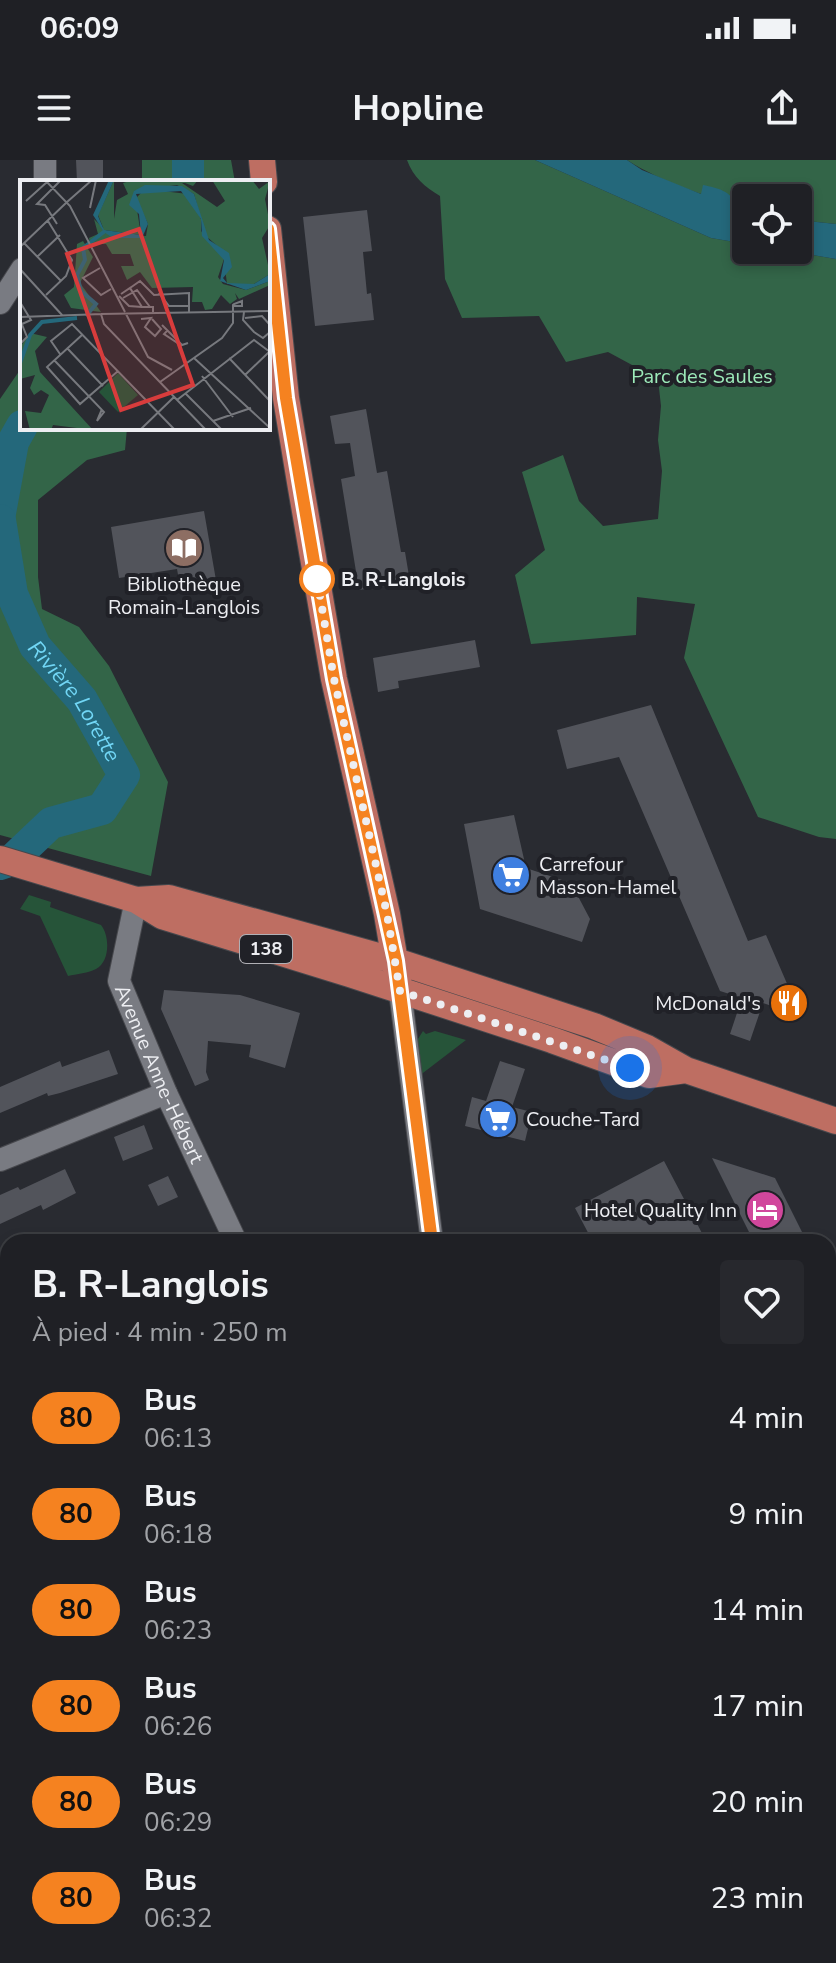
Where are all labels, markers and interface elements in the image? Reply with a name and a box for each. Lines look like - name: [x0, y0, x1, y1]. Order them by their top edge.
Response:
- text: 06:09: [40, 8, 119, 49]
- text: Hopline: [352, 84, 484, 133]
- icon: menu: [32, 86, 76, 130]
- icon: share: [760, 86, 804, 130]
- inset map: [20, 180, 270, 430]
- map controls: [732, 184, 812, 264]
- button: locate: [732, 184, 812, 264]
- park label: Parc des Saules: [631, 363, 773, 390]
- library icon: Bibliothèque Romain-Langlois: [163, 527, 205, 569]
- marker: B. R-Langlois: [300, 562, 334, 596]
- place label: B. R-Langlois: [341, 566, 466, 593]
- place label: Bibliothèque Romain-Langlois: [108, 571, 260, 621]
- water label: Rivière Lorette: [21, 634, 128, 768]
- place label: Carrefour Masson-Hamel: [539, 851, 676, 901]
- supermarket icon: Carrefour Masson-Hamel: [490, 854, 532, 896]
- road number: 138: [240, 935, 292, 963]
- street label: Avenue Anne-Hébert: [108, 980, 211, 1169]
- restaurant icon: McDonald's: [768, 982, 810, 1024]
- place label: McDonald's: [655, 990, 761, 1017]
- your location: [610, 1048, 650, 1088]
- supermarket icon: Couche-Tard: [477, 1098, 519, 1140]
- place label: Couche-Tard: [526, 1106, 640, 1133]
- hotel icon: Hotel Quality Inn: [744, 1189, 786, 1231]
- place label: Hotel Quality Inn: [584, 1197, 737, 1224]
- text: B. R-Langlois: [32, 1259, 269, 1310]
- button: heart: [720, 1260, 804, 1344]
- text: À pied · 4 min · 250 m: [32, 1315, 287, 1350]
- text: Bus: [144, 1380, 197, 1421]
- text: 4 min: [729, 1398, 804, 1439]
- text: 80: [59, 1399, 93, 1437]
- text: 06:13: [144, 1421, 212, 1456]
- text: Bus: [144, 1476, 197, 1517]
- text: 9 min: [729, 1494, 804, 1535]
- text: 80: [59, 1495, 93, 1533]
- text: 06:18: [144, 1517, 212, 1552]
- text: Bus: [144, 1572, 197, 1613]
- text: 14 min: [711, 1590, 804, 1631]
- text: 80: [59, 1591, 93, 1629]
- text: 06:23: [144, 1613, 212, 1648]
- text: Bus: [144, 1668, 197, 1709]
- text: 17 min: [711, 1686, 804, 1727]
- text: 80: [59, 1687, 93, 1725]
- text: 06:26: [144, 1709, 212, 1744]
- text: Bus: [144, 1764, 197, 1805]
- text: 20 min: [711, 1782, 804, 1823]
- text: 80: [59, 1783, 93, 1821]
- text: 06:29: [144, 1805, 212, 1840]
- text: Bus: [144, 1860, 197, 1901]
- text: 23 min: [711, 1878, 804, 1919]
- text: 80: [59, 1879, 93, 1917]
- text: 06:32: [144, 1901, 212, 1936]

